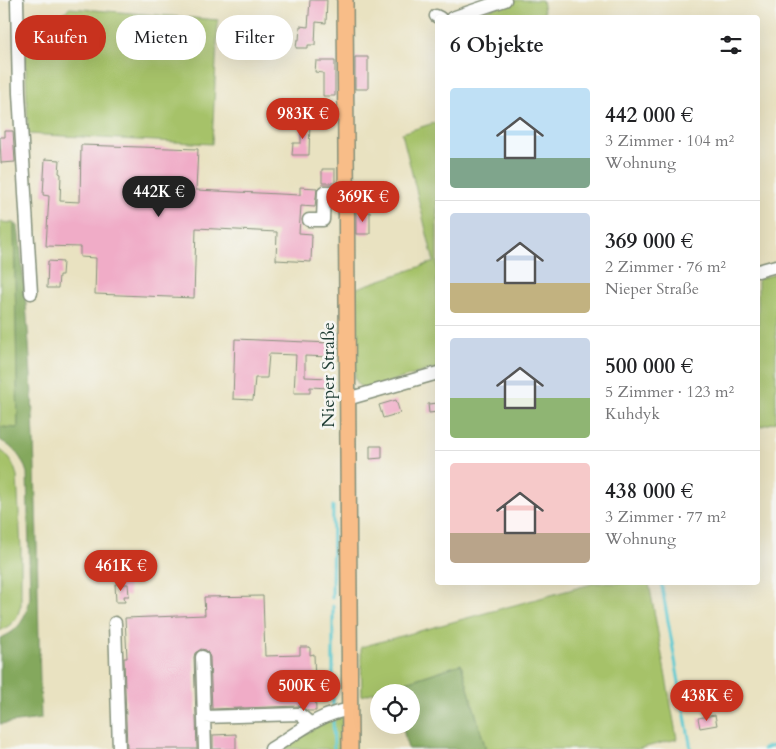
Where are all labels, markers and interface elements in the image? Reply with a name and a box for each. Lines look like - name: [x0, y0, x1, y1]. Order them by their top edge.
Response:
- chip: Kaufen: [15, 15, 106, 60]
- chip: Mieten: [116, 15, 206, 60]
- chip: Filter: [216, 15, 293, 60]
- text: 6 Objekte: [450, 31, 544, 60]
- icon: filters: [717, 31, 745, 59]
- pin: 983K €: [262, 98, 344, 140]
- text: 442 000 €: [605, 101, 693, 130]
- text: 983K €: [277, 103, 329, 125]
- icon: home: [490, 108, 550, 168]
- text: 3 Zimmer · 104 m²: [605, 130, 734, 152]
- text: Wohnung: [605, 152, 676, 174]
- pin: 442K €: [118, 176, 200, 218]
- pin: 369K €: [322, 180, 404, 223]
- text: 442K €: [133, 181, 185, 203]
- text: 369K €: [337, 186, 389, 208]
- text: 369 000 €: [605, 227, 693, 256]
- icon: home: [490, 233, 550, 293]
- text: 2 Zimmer · 76 m²: [605, 256, 726, 278]
- text: Nieper Straße: [605, 278, 699, 300]
- street label: Nieper Straße: [316, 322, 341, 428]
- text: 500 000 €: [605, 352, 693, 381]
- icon: home: [490, 358, 550, 418]
- text: 5 Zimmer · 123 m²: [605, 381, 734, 403]
- text: Kuhdyk: [605, 403, 660, 425]
- text: 438 000 €: [605, 477, 693, 506]
- icon: home: [490, 483, 550, 543]
- text: 3 Zimmer · 77 m²: [605, 506, 726, 528]
- text: Wohnung: [605, 528, 676, 550]
- pin: 461K €: [80, 550, 162, 592]
- text: 461K €: [95, 555, 147, 577]
- pin: 500K €: [263, 670, 345, 712]
- text: 500K €: [278, 675, 330, 697]
- pin: 438K €: [666, 680, 748, 722]
- map controls: [370, 684, 420, 734]
- button: locate: [370, 684, 420, 734]
- text: 438K €: [681, 685, 733, 707]

